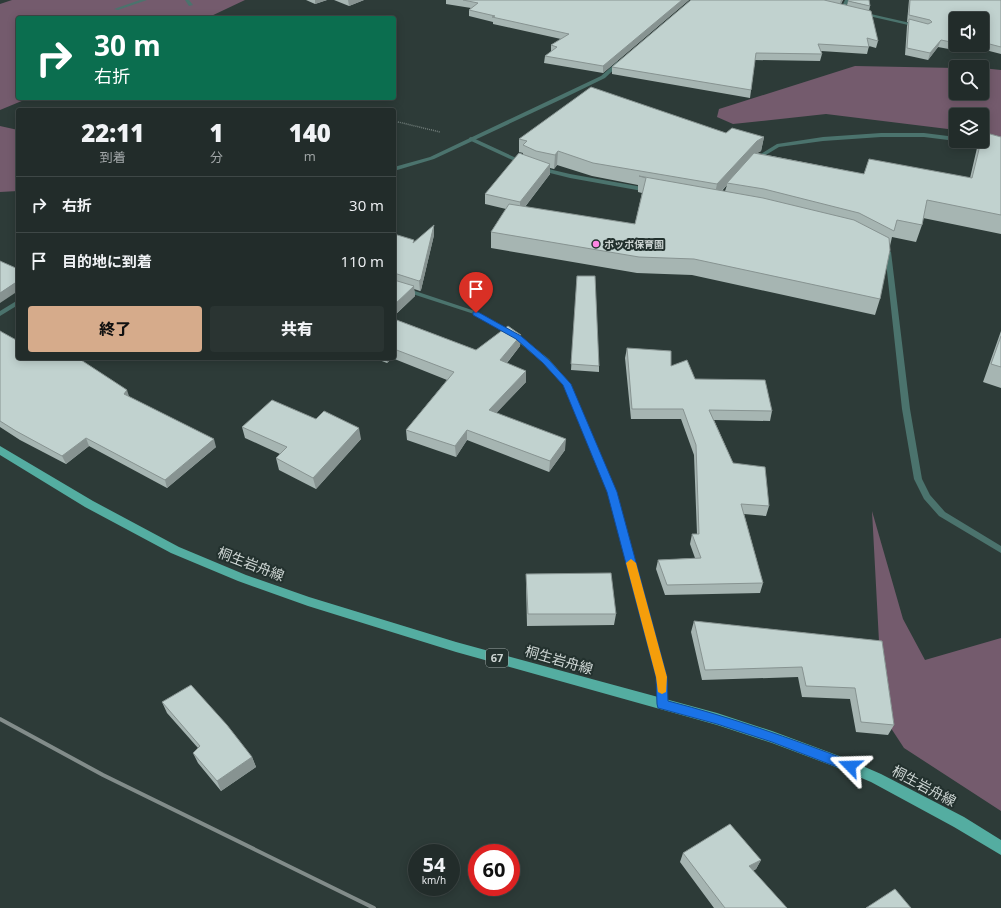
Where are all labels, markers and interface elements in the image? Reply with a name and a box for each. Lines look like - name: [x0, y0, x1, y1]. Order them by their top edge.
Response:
- map controls: [949, 12, 989, 148]
- button: sound: [949, 12, 989, 52]
- text: 30 m: [94, 26, 161, 64]
- icon: right: [28, 32, 80, 84]
- button: search: [949, 60, 989, 100]
- text: 右折: [94, 64, 130, 88]
- button: layers: [949, 108, 989, 148]
- text: 22:11: [81, 116, 144, 149]
- text: 1: [209, 116, 224, 149]
- text: 140: [289, 116, 331, 149]
- text: m: [304, 147, 316, 165]
- text: 到着: [100, 148, 126, 166]
- text: 分: [210, 148, 223, 166]
- icon: right: [28, 194, 50, 216]
- text: 右折: [62, 195, 92, 215]
- text: 30 m: [349, 195, 384, 215]
- place label: ポッポ保育園: [604, 237, 664, 251]
- marker: ポッポ保育園: [591, 239, 601, 249]
- icon: arrive: [28, 250, 50, 272]
- text: 目的地に到着: [62, 251, 152, 271]
- text: 110 m: [340, 251, 384, 271]
- pin: [459, 272, 493, 313]
- icon: arrive: [465, 278, 487, 300]
- button: 終了: [28, 306, 202, 352]
- button: 共有: [210, 306, 384, 352]
- street label: 桐生岩舟線: [215, 542, 287, 585]
- street label: 桐生岩舟線: [523, 641, 595, 678]
- road number: 67: [486, 649, 508, 667]
- position arrow: [829, 745, 871, 787]
- street label: 桐生岩舟線: [889, 761, 960, 810]
- speed limit sign: 60: [468, 844, 520, 896]
- text: 54: [423, 851, 445, 878]
- text: km/h: [422, 873, 446, 887]

